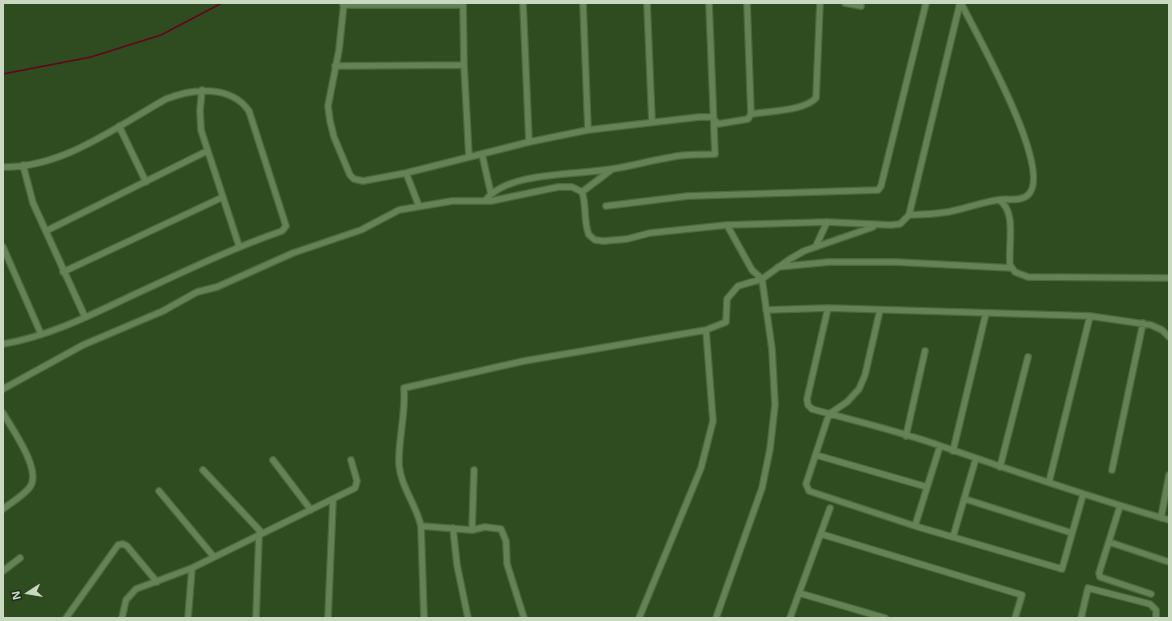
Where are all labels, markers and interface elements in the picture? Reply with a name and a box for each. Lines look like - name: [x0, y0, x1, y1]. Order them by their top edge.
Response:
- north arrow: [8, 573, 48, 613]
- text: N: [8, 590, 24, 602]

